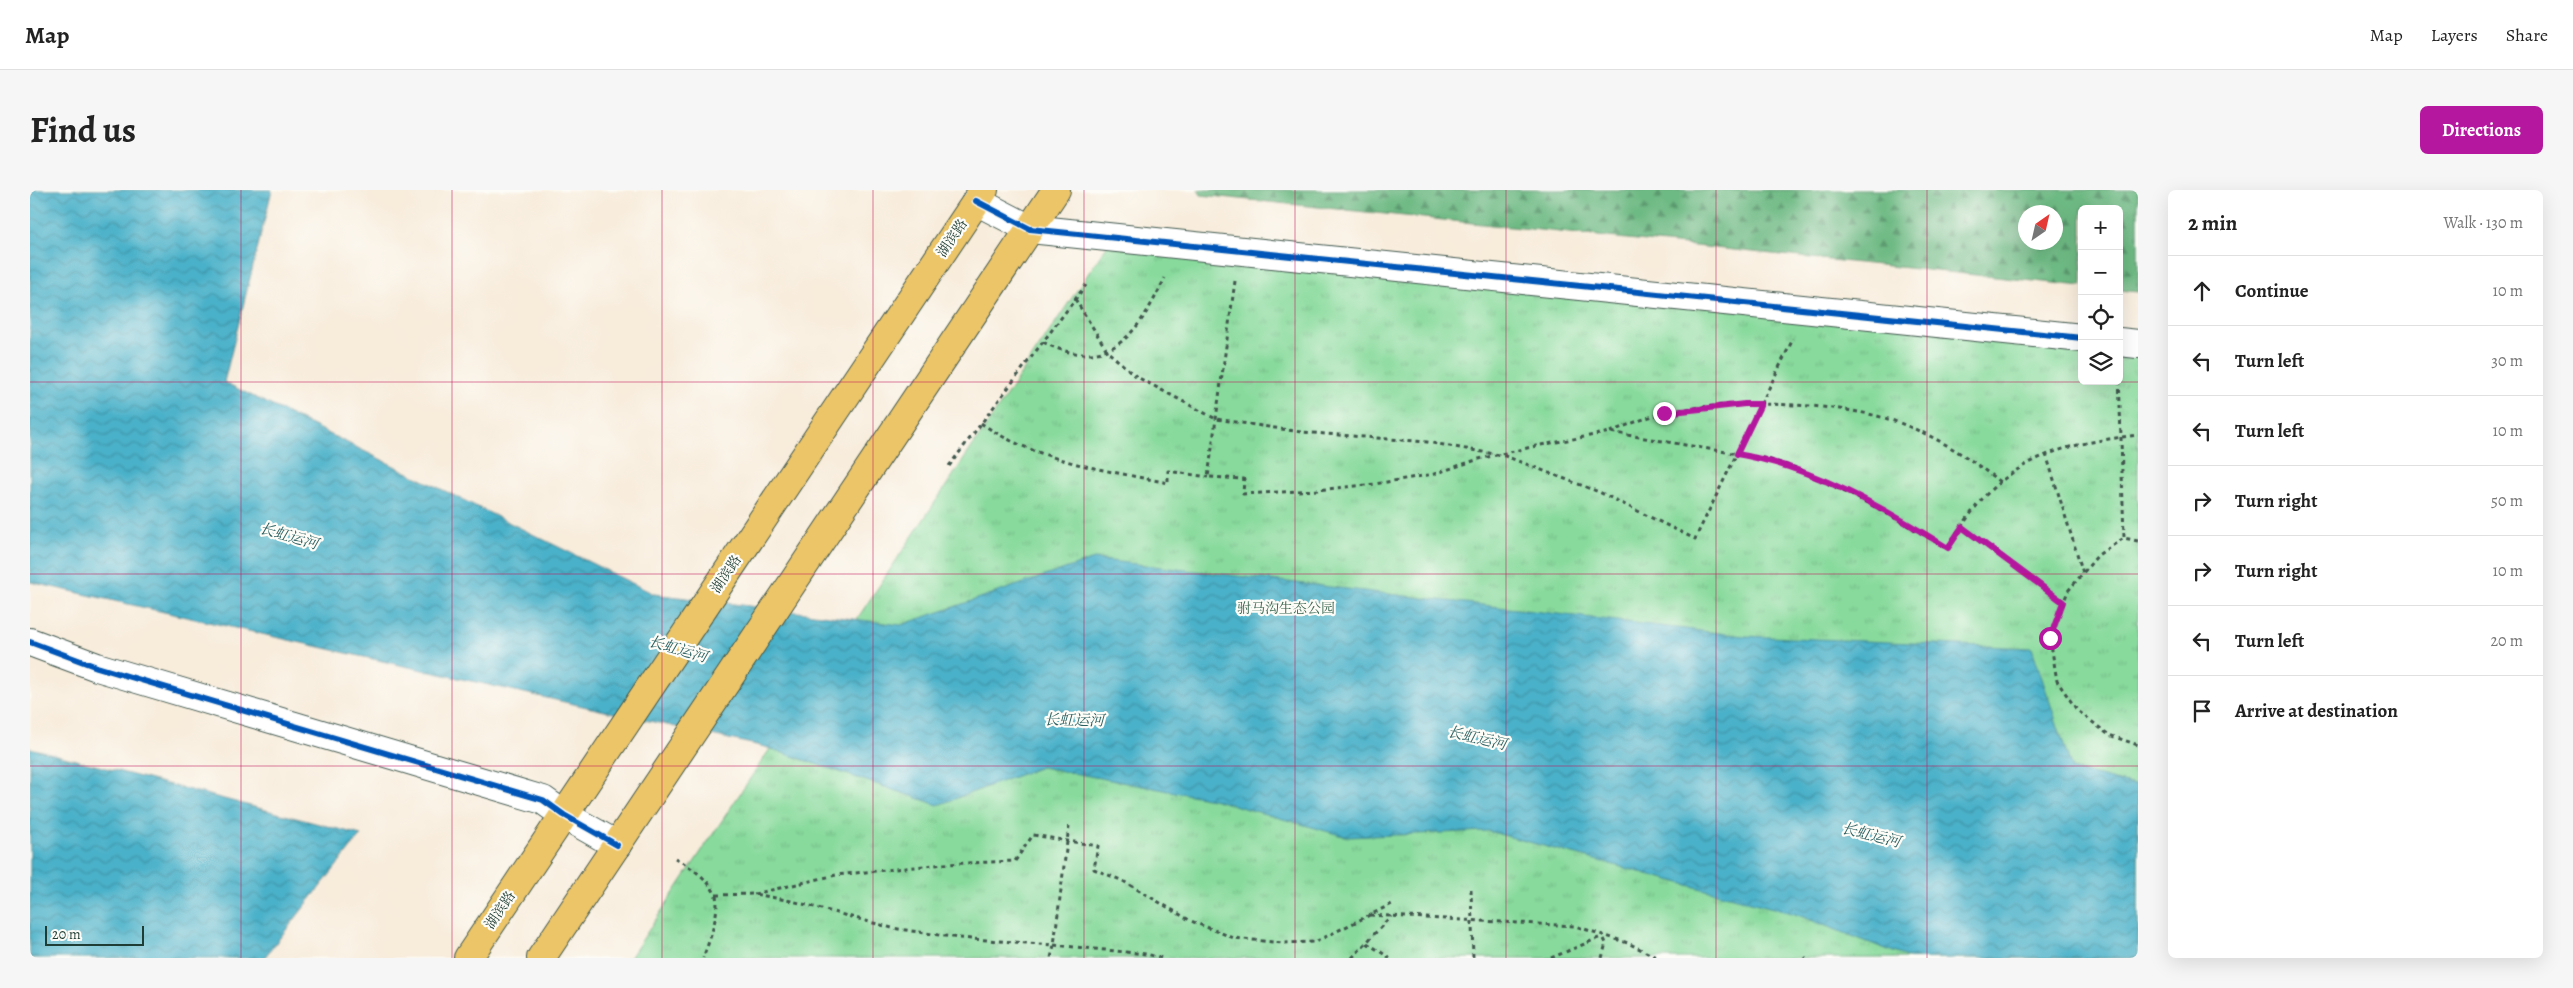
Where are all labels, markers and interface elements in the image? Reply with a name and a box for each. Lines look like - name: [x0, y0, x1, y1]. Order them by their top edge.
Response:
- text: Map: [25, 19, 69, 51]
- text: Map: [2370, 23, 2403, 47]
- text: Layers: [2431, 23, 2478, 47]
- text: Share: [2506, 23, 2548, 47]
- text: Find us: [30, 106, 136, 154]
- button: Directions: [2420, 106, 2543, 154]
- north arrow: [2018, 205, 2063, 250]
- map controls: [2078, 205, 2123, 385]
- button: +: [2078, 205, 2123, 250]
- text: 2 min: [2188, 209, 2237, 237]
- text: Walk · 130 m: [2443, 212, 2523, 234]
- street label: 湖滨路: [932, 215, 972, 261]
- button: −: [2078, 250, 2123, 295]
- icon: ahead: [2188, 277, 2216, 305]
- text: Continue: [2235, 278, 2309, 304]
- text: 10 m: [2493, 280, 2523, 302]
- button: locate: [2078, 295, 2123, 340]
- button: layers: [2078, 340, 2123, 385]
- icon: left: [2188, 347, 2216, 375]
- text: Turn left: [2235, 348, 2304, 374]
- text: 30 m: [2491, 350, 2523, 372]
- route end: [1653, 402, 1676, 425]
- icon: left: [2188, 417, 2216, 445]
- text: Turn left: [2235, 418, 2304, 444]
- text: 10 m: [2493, 420, 2523, 442]
- icon: right: [2188, 487, 2216, 515]
- text: Turn right: [2235, 488, 2317, 514]
- text: 50 m: [2491, 490, 2523, 512]
- water label: 长虹运河: [257, 518, 323, 555]
- street label: 湖滨路: [706, 551, 746, 597]
- icon: right: [2188, 557, 2216, 585]
- text: Turn right: [2235, 558, 2317, 584]
- text: 10 m: [2493, 560, 2523, 582]
- park label: 驸马沟生态公园: [1237, 599, 1335, 618]
- route start: [2039, 627, 2062, 650]
- icon: left: [2188, 627, 2216, 655]
- text: Turn left: [2235, 628, 2304, 654]
- text: 20 m: [2490, 630, 2523, 652]
- water label: 长虹运河: [646, 631, 712, 668]
- icon: arrive: [2188, 697, 2216, 725]
- text: Arrive at destination: [2235, 698, 2398, 724]
- water label: 长虹运河: [1044, 709, 1107, 731]
- water label: 长虹运河: [1446, 722, 1511, 755]
- water label: 长虹运河: [1839, 818, 1905, 853]
- street label: 湖滨路: [480, 887, 520, 933]
- scale bar: [45, 923, 144, 946]
- text: 20 m: [52, 925, 81, 944]

